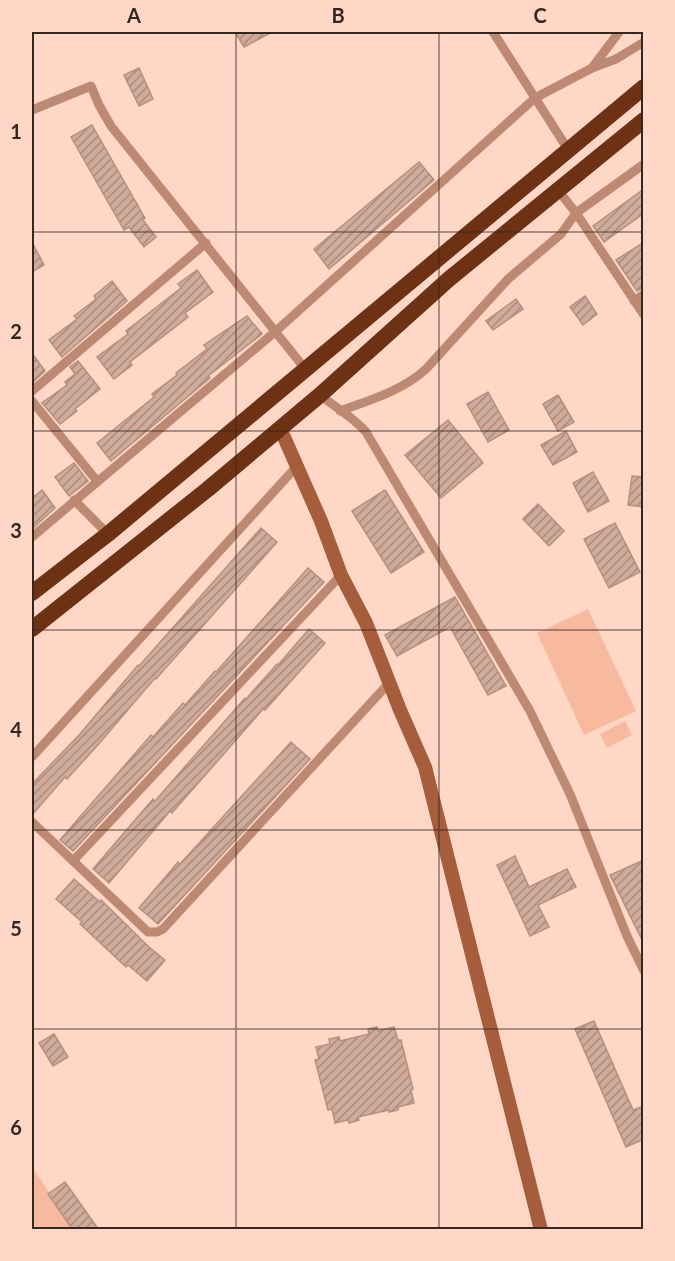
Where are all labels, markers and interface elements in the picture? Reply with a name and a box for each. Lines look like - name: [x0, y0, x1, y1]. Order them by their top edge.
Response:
- text: A: [126, 3, 141, 27]
- text: B: [331, 3, 345, 27]
- text: C: [533, 3, 547, 27]
- text: 1: [10, 119, 22, 143]
- text: 2: [10, 319, 22, 343]
- text: 3: [10, 518, 22, 542]
- text: 4: [10, 717, 22, 741]
- text: 5: [10, 916, 22, 940]
- text: 6: [10, 1115, 22, 1139]

